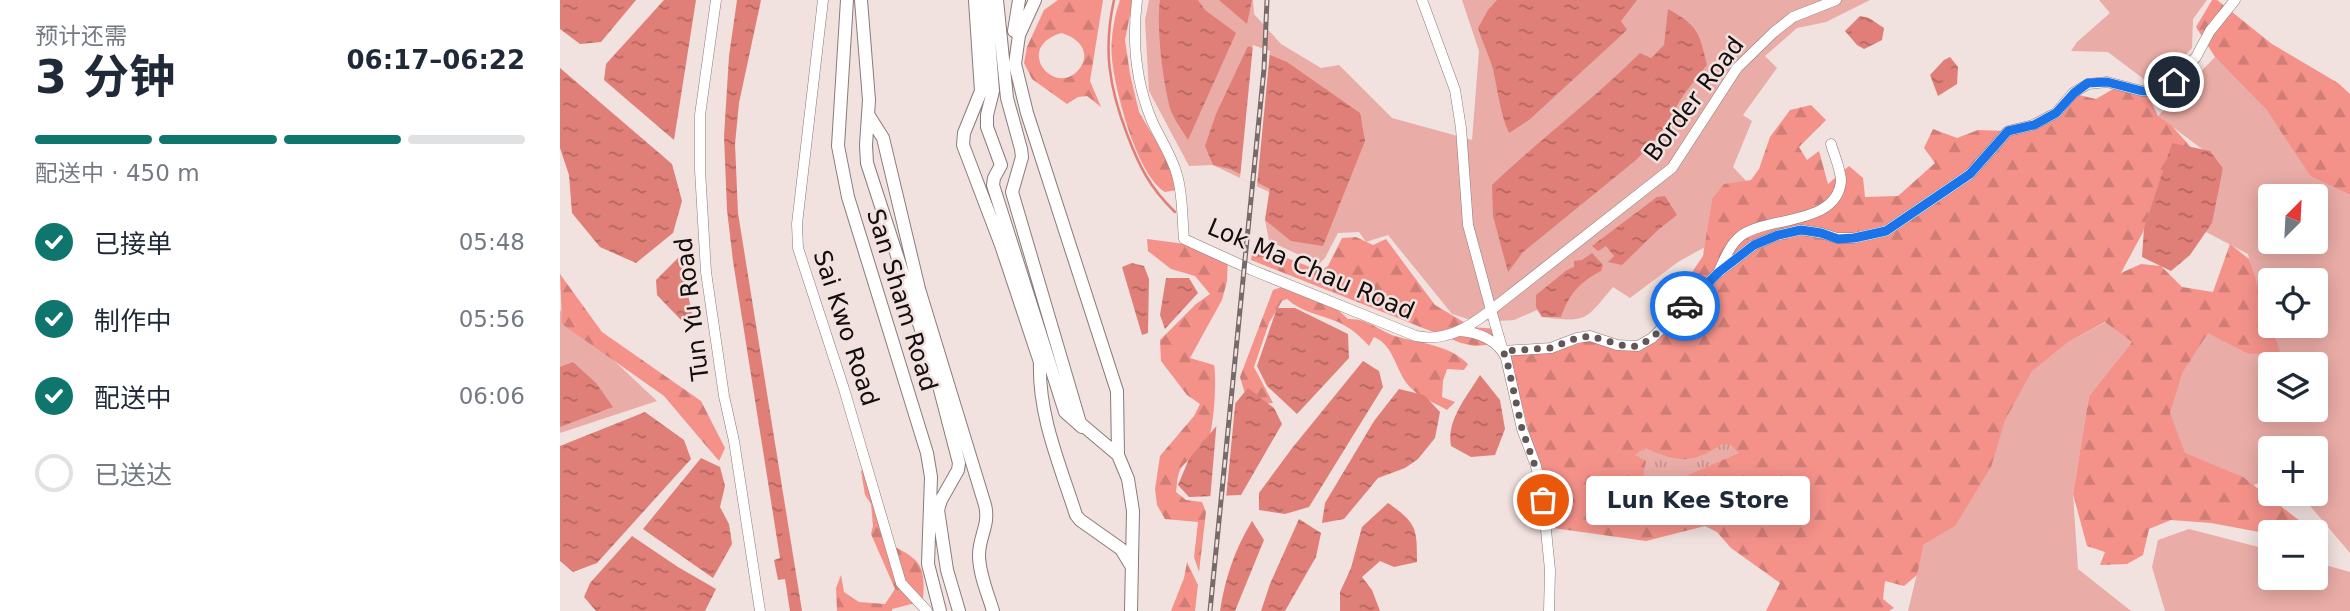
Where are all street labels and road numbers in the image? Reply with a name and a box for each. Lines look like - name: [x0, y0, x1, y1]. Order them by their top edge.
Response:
- street label: Border Road: [1638, 31, 1750, 167]
- street label: San Sham Road: [861, 205, 943, 395]
- street label: Lok Ma Chau Road: [1203, 213, 1419, 325]
- street label: Tun Yu Road: [669, 236, 715, 383]
- street label: Sai Kwo Road: [808, 247, 884, 409]

